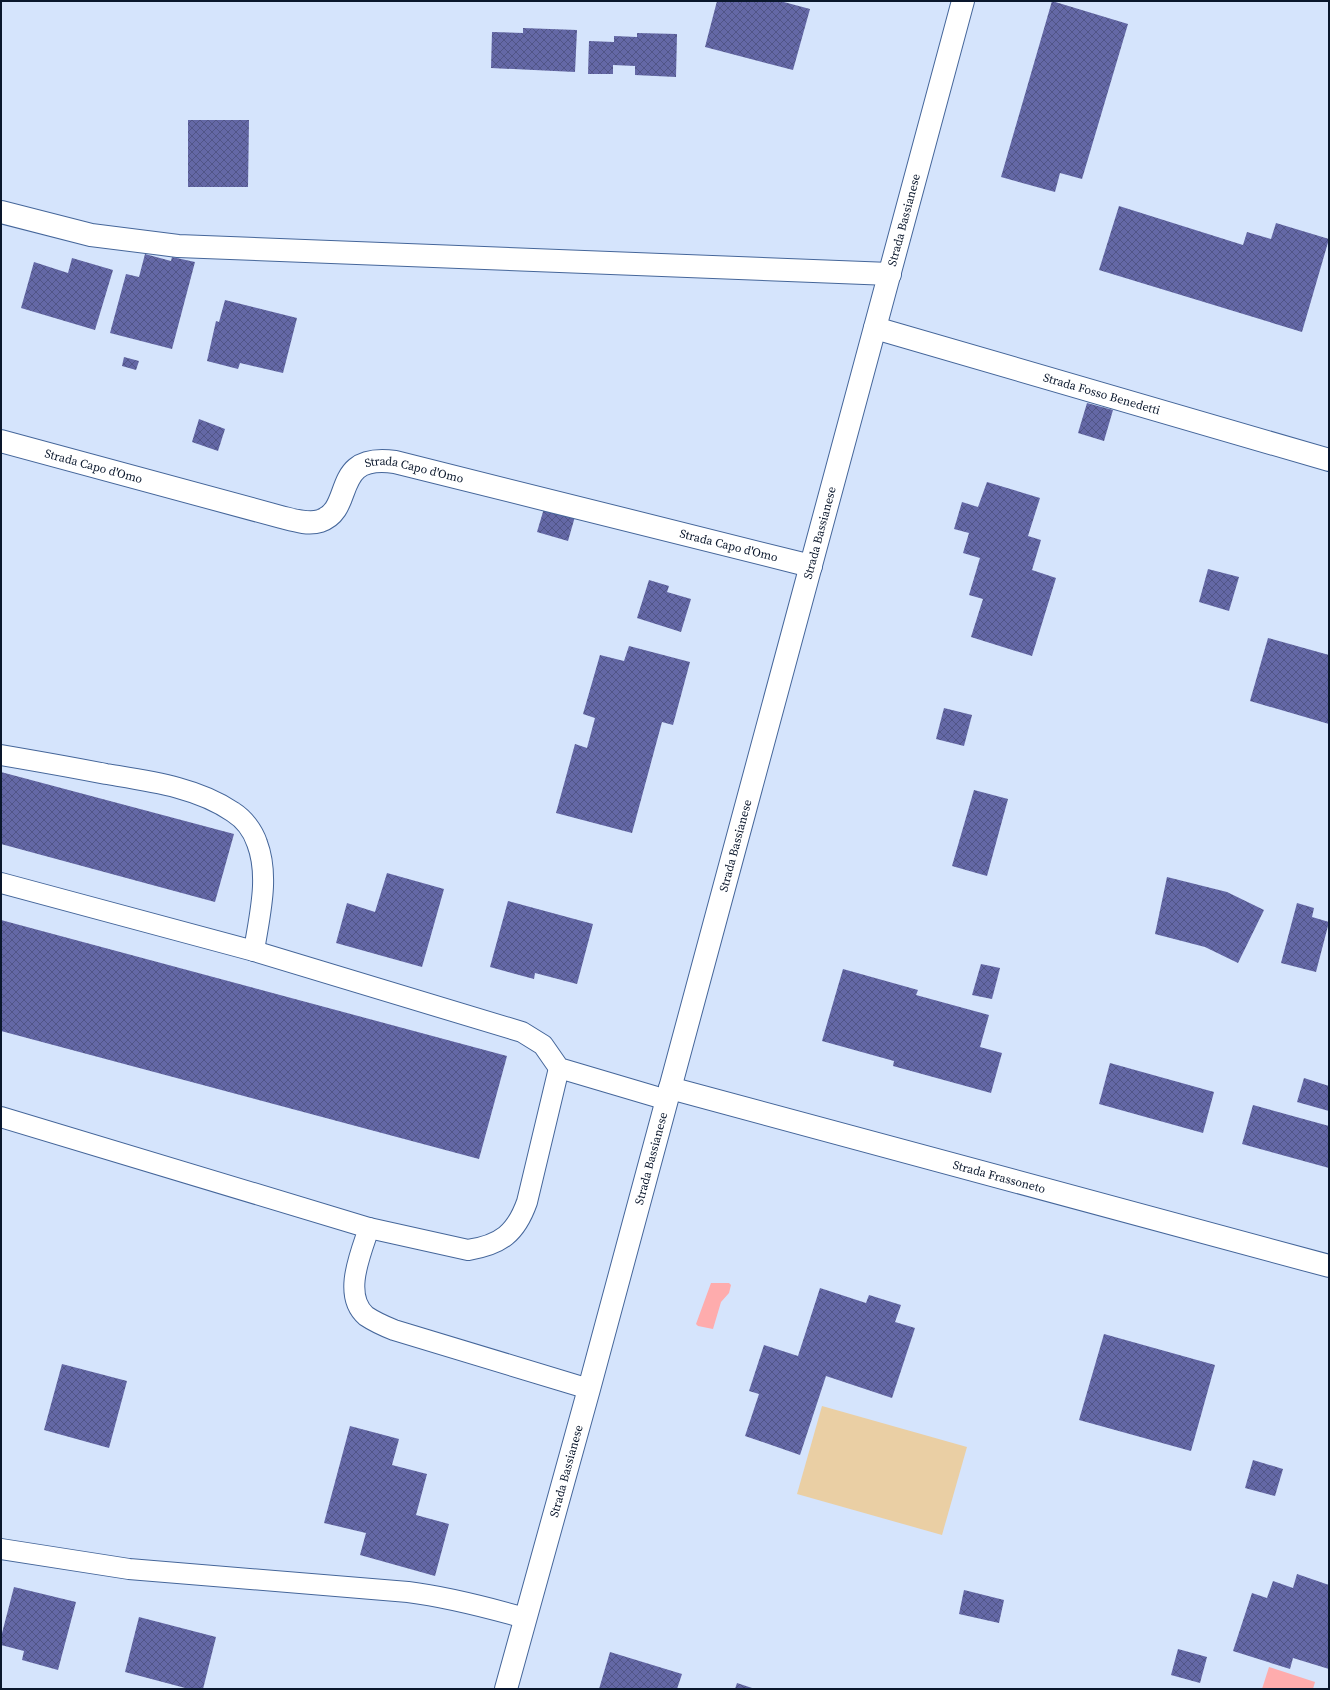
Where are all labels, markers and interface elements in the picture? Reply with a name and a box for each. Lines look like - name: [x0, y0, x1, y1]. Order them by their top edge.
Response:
- street label: Strada Bassianese: [884, 172, 924, 268]
- street label: Strada Fosso Benedetti: [1041, 369, 1162, 419]
- street label: Strada Capo d'Omo: [43, 445, 145, 487]
- street label: Strada Capo d'Omo: [363, 453, 466, 487]
- street label: Strada Bassianese: [800, 485, 840, 581]
- street label: Strada Capo d'Omo: [678, 525, 780, 566]
- street label: Strada Bassianese: [715, 798, 756, 894]
- street label: Strada Bassianese: [631, 1111, 671, 1206]
- street label: Strada Frassoneto: [951, 1157, 1048, 1197]
- street label: Strada Bassianese: [546, 1423, 587, 1519]

